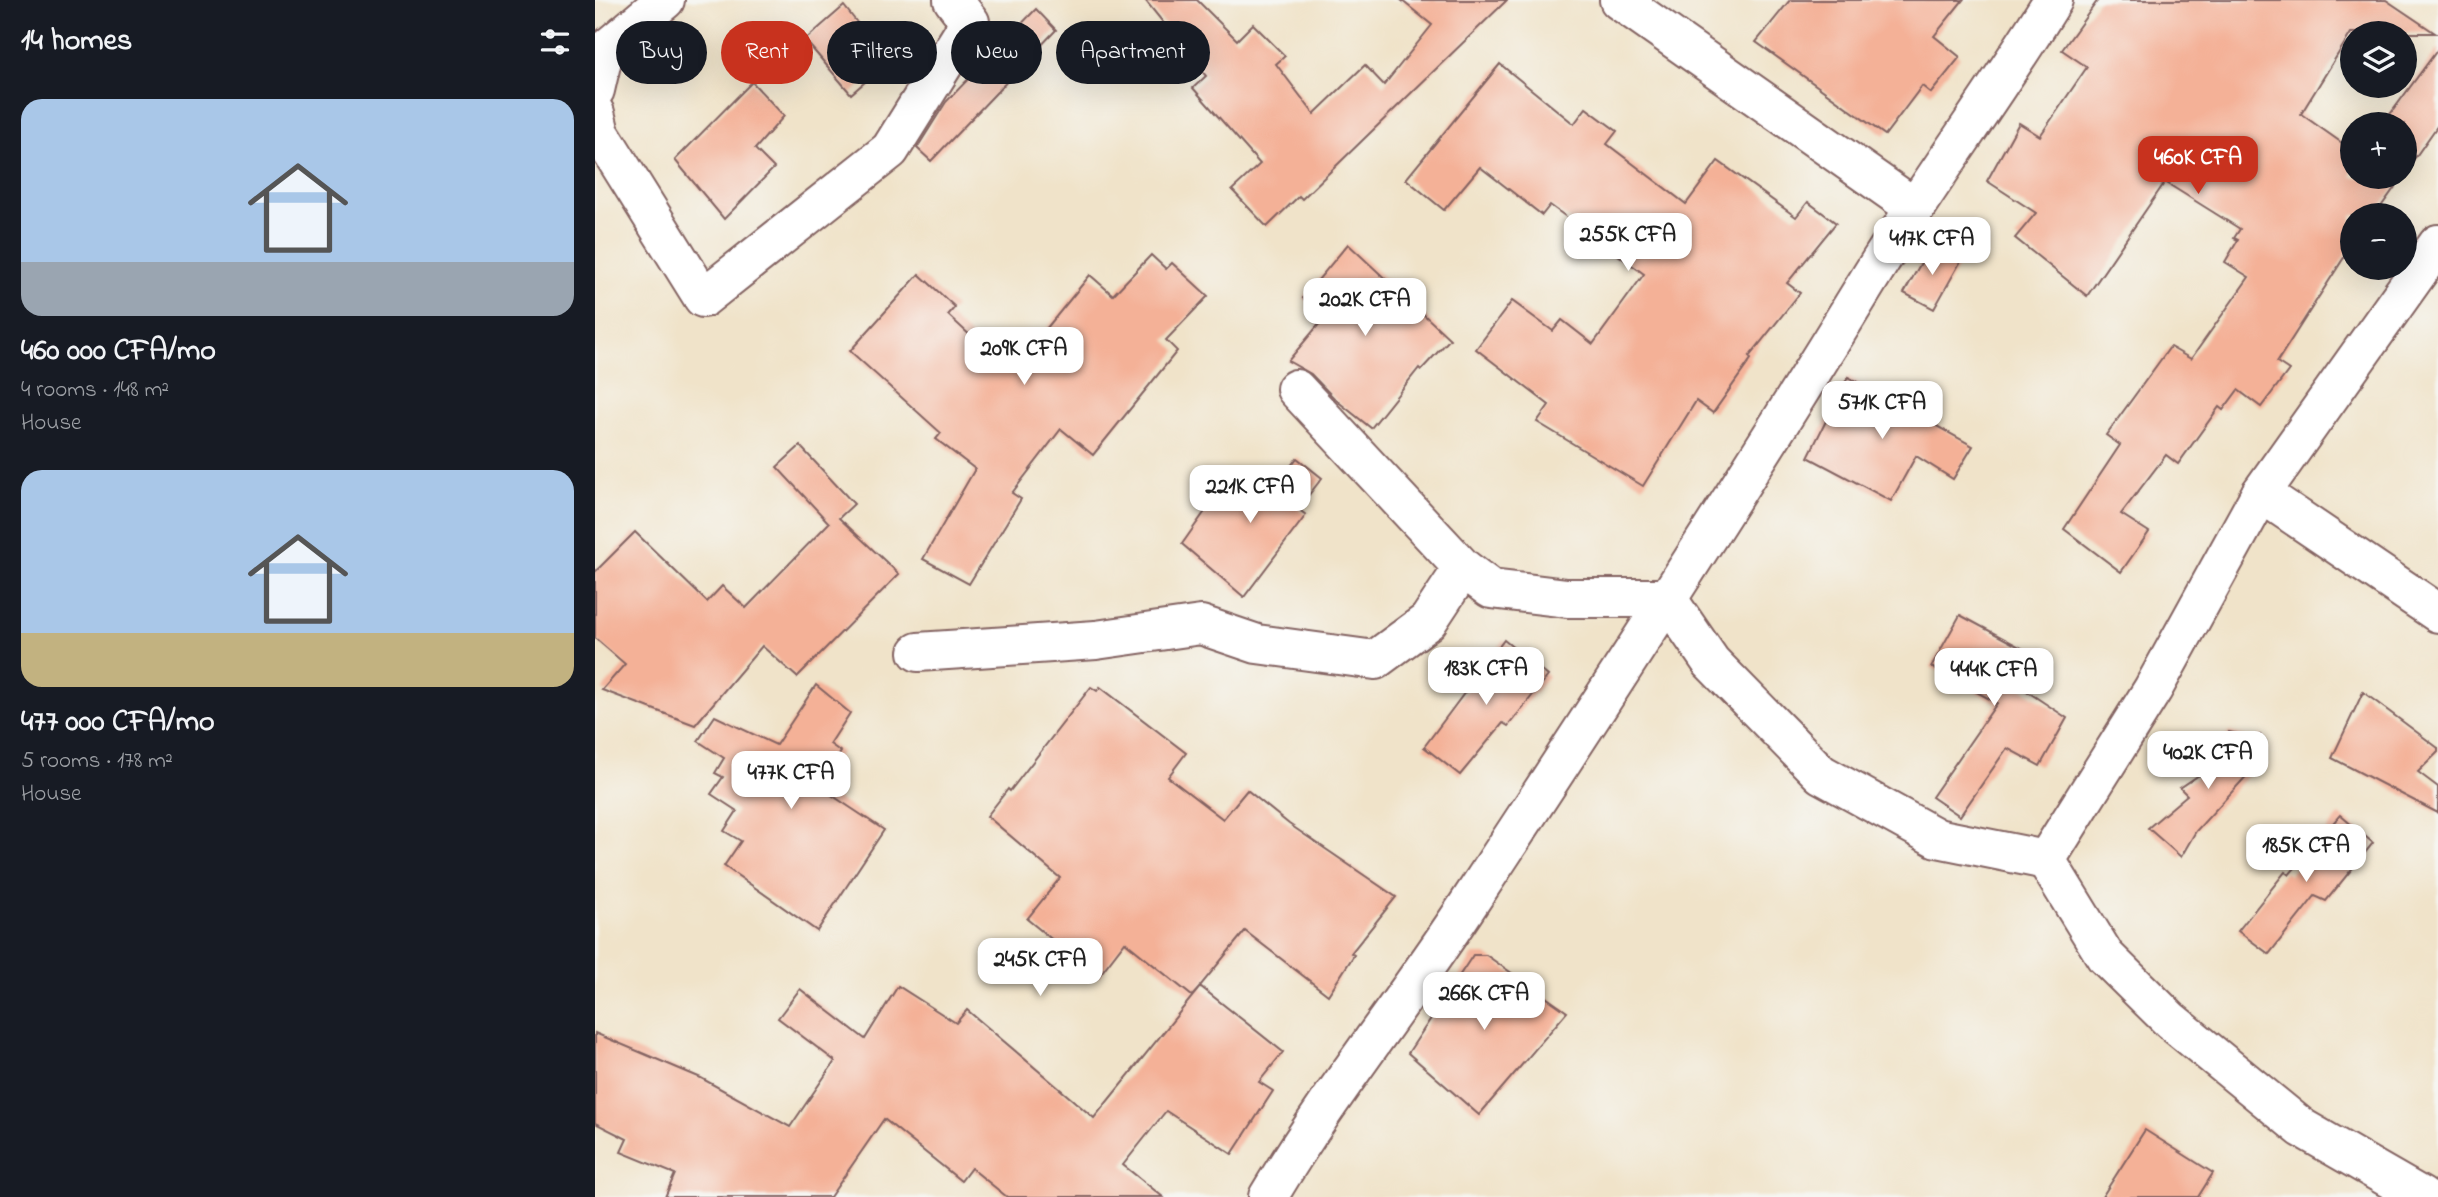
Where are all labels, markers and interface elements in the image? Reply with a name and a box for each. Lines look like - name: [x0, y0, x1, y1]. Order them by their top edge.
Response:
- text: 14 homes: [21, 20, 132, 64]
- chip: Buy: [616, 21, 707, 84]
- chip: Rent: [721, 21, 813, 84]
- chip: Filters: [827, 21, 937, 84]
- chip: New: [951, 21, 1042, 84]
- chip: Apartment: [1056, 21, 1210, 84]
- map controls: [2340, 21, 2417, 280]
- button: layers: [2340, 21, 2417, 98]
- icon: filters: [536, 23, 574, 61]
- button: +: [2340, 112, 2417, 189]
- pin: 460K CFA: [2126, 136, 2270, 196]
- text: 460K CFA: [2154, 142, 2242, 175]
- icon: home: [235, 145, 361, 271]
- button: −: [2340, 203, 2417, 280]
- pin: 255K CFA: [1556, 214, 1700, 273]
- pin: 417K CFA: [1860, 218, 2004, 277]
- text: 255K CFA: [1580, 219, 1676, 252]
- text: 417K CFA: [1890, 223, 1974, 256]
- pin: 202K CFA: [1293, 278, 1437, 338]
- text: 202K CFA: [1319, 284, 1411, 317]
- pin: 209K CFA: [952, 328, 1096, 387]
- text: 460 000 CFA/mo: [21, 330, 216, 374]
- text: 209K CFA: [981, 333, 1067, 366]
- text: 4 rooms · 148 m²: [21, 374, 169, 407]
- pin: 571K CFA: [1810, 382, 1954, 441]
- text: 571K CFA: [1838, 387, 1926, 420]
- text: House: [21, 407, 81, 440]
- pin: 221K CFA: [1178, 466, 1322, 525]
- text: 221K CFA: [1206, 471, 1294, 504]
- icon: home: [235, 516, 361, 642]
- pin: 183K CFA: [1414, 648, 1558, 707]
- pin: 444K CFA: [1922, 648, 2066, 708]
- text: 183K CFA: [1444, 653, 1528, 686]
- text: 444K CFA: [1950, 654, 2038, 687]
- text: 477 000 CFA/mo: [21, 701, 215, 745]
- pin: 402K CFA: [2136, 732, 2280, 791]
- text: 402K CFA: [2163, 737, 2253, 770]
- text: 5 rooms · 178 m²: [21, 745, 173, 778]
- pin: 477K CFA: [719, 752, 863, 811]
- text: 477K CFA: [747, 757, 835, 790]
- text: House: [21, 778, 81, 811]
- pin: 185K CFA: [2234, 824, 2378, 884]
- text: 185K CFA: [2262, 830, 2350, 863]
- pin: 245K CFA: [968, 939, 1112, 998]
- text: 245K CFA: [994, 944, 1086, 977]
- pin: 266K CFA: [1412, 972, 1556, 1032]
- text: 266K CFA: [1439, 978, 1529, 1011]

